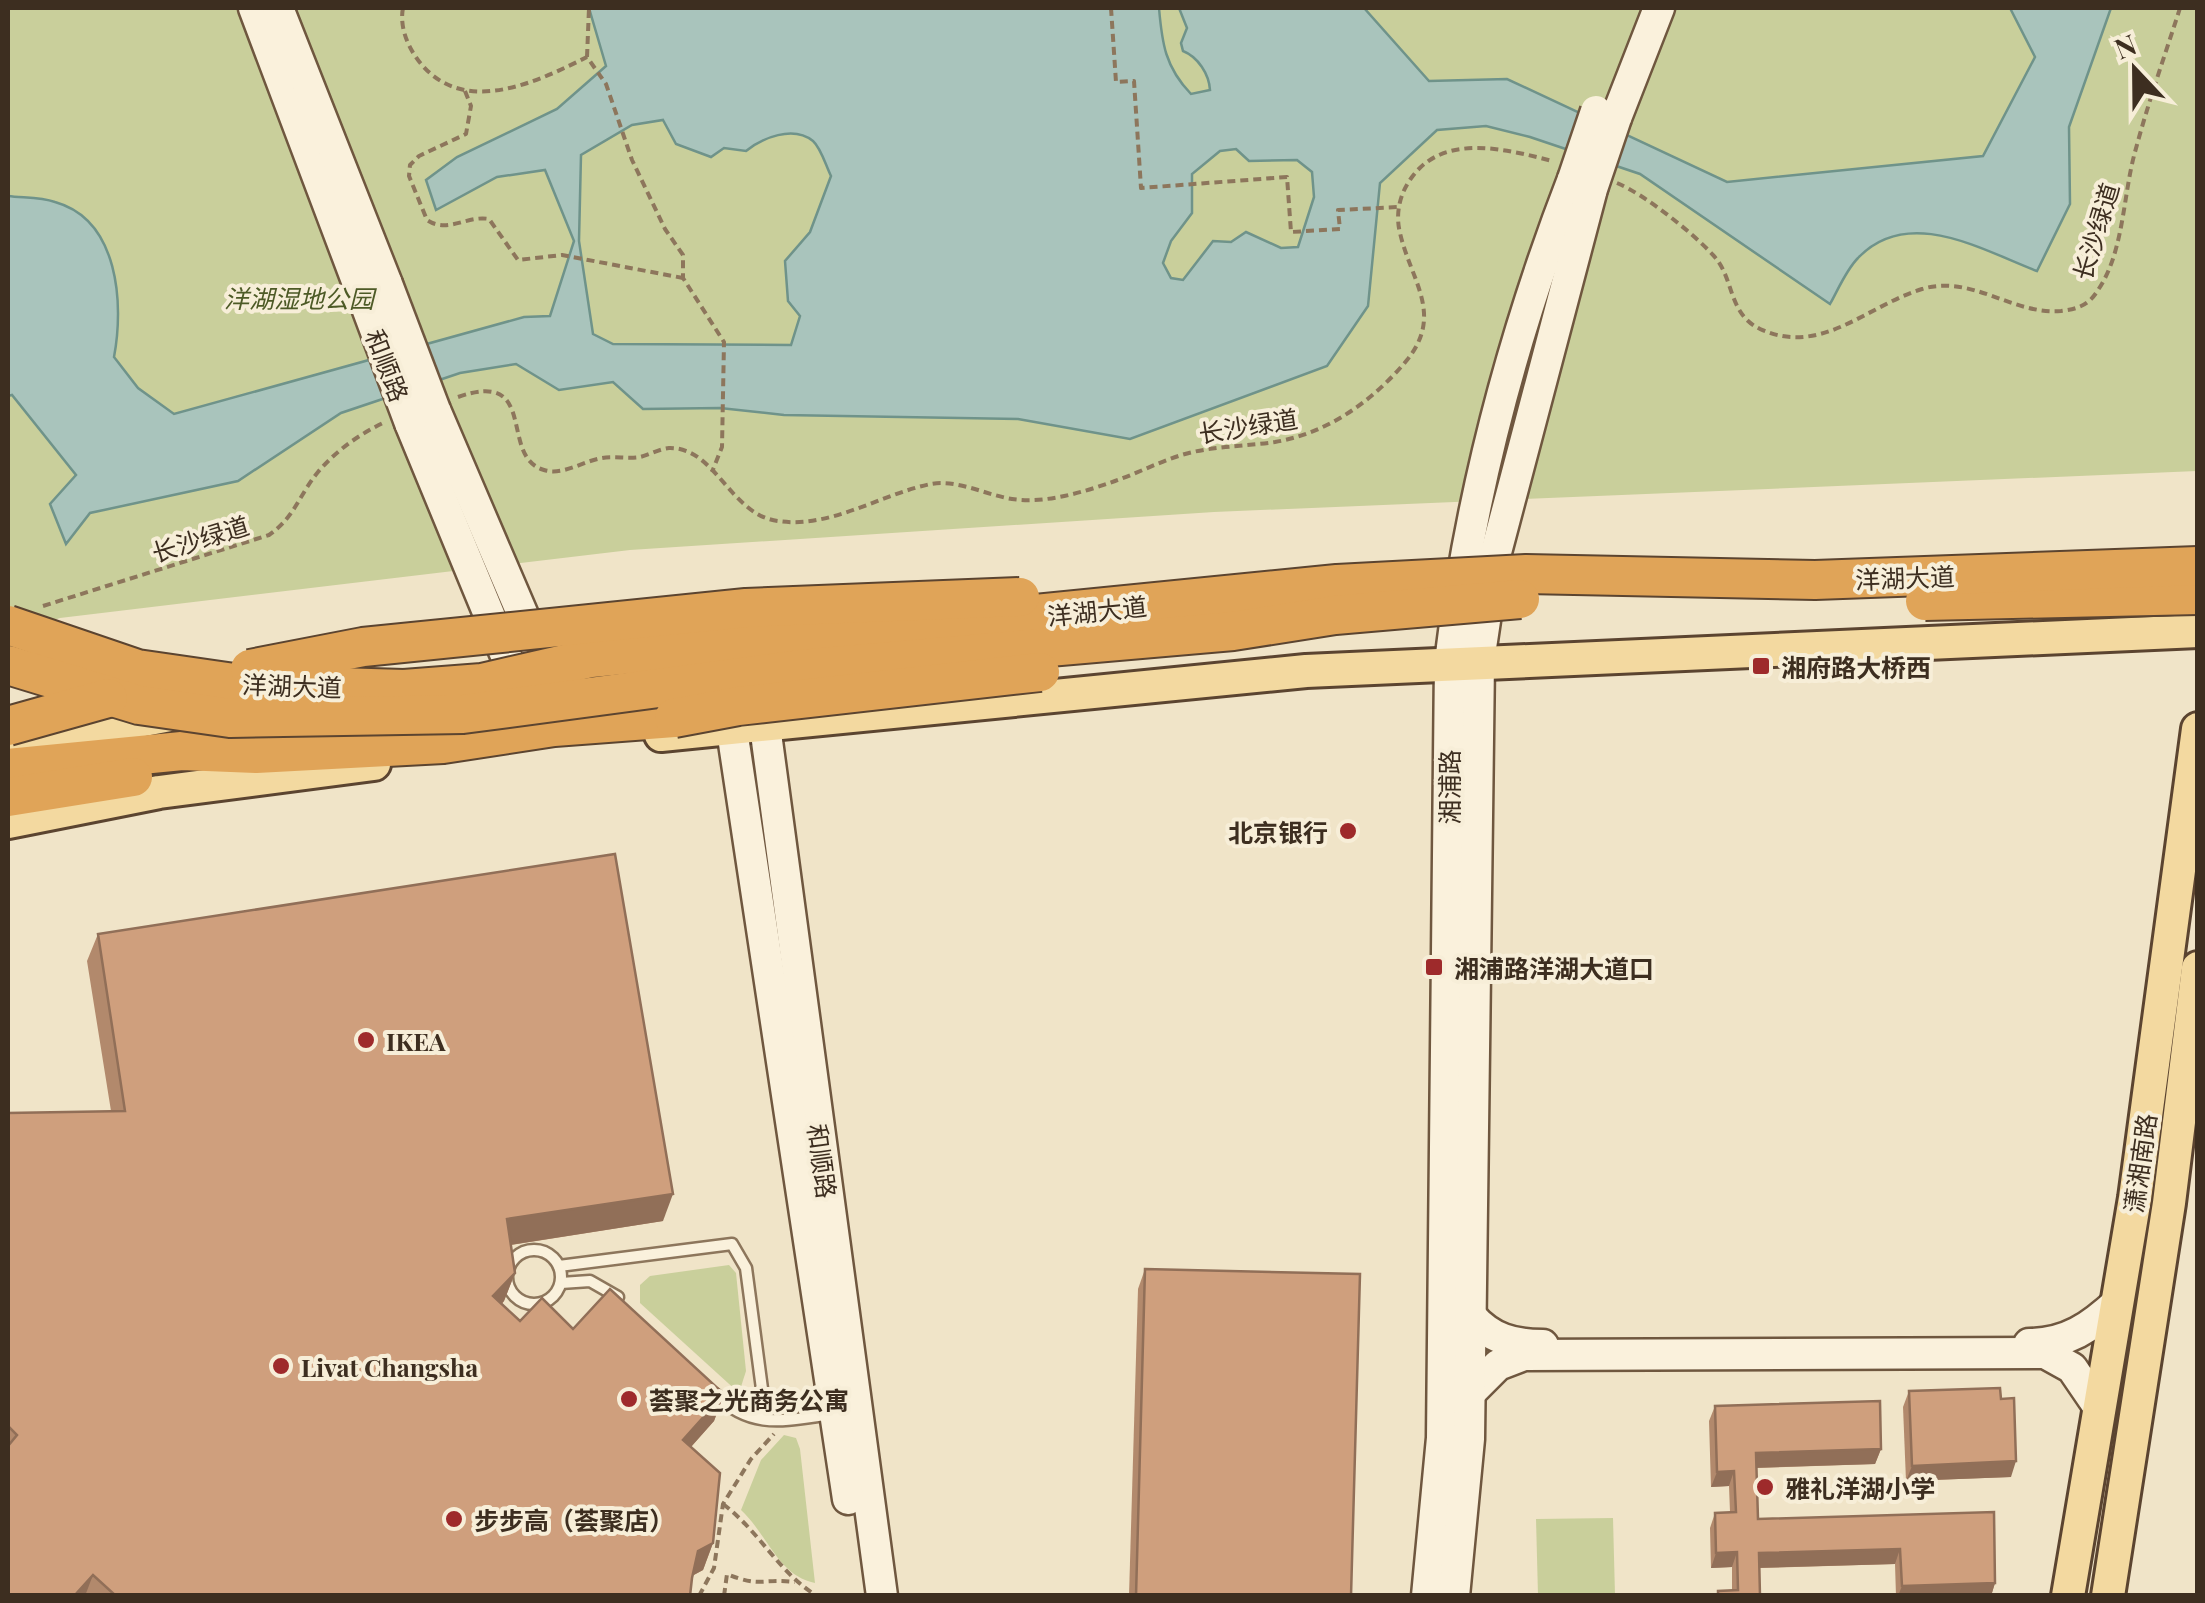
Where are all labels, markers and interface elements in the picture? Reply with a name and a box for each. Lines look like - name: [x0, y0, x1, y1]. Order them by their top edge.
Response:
- north arrow: [2085, 20, 2185, 120]
- text: N: [2109, 24, 2141, 66]
- street label: 长沙绿道: [2065, 178, 2125, 284]
- park label: 洋湖湿地公园: [224, 281, 377, 314]
- street label: 和顺路: [359, 324, 417, 406]
- street label: 长沙绿道: [1196, 401, 1300, 449]
- street label: 长沙绿道: [147, 508, 253, 568]
- street label: 洋湖大道: [1854, 559, 1956, 595]
- street label: 洋湖大道: [1046, 588, 1148, 632]
- place label: 湘府路大桥西: [1781, 650, 1931, 683]
- marker: 湘府路大桥西: [1750, 655, 1772, 677]
- street label: 洋湖大道: [241, 667, 343, 703]
- street label: 湘浦路: [1432, 749, 1465, 825]
- place label: 北京银行: [1228, 815, 1328, 848]
- marker: 北京银行: [1337, 820, 1359, 842]
- place label: 湘浦路洋湖大道口: [1454, 951, 1654, 984]
- marker: 湘浦路洋湖大道口: [1423, 956, 1445, 978]
- place label: IKEA: [386, 1024, 446, 1057]
- marker: IKEA: [355, 1029, 377, 1051]
- street label: 潇湘南路: [2116, 1111, 2162, 1215]
- street label: 和顺路: [801, 1122, 845, 1200]
- place label: Livat Changsha: [301, 1350, 478, 1383]
- marker: Livat Changsha: [270, 1355, 292, 1377]
- place label: 荟聚之光商务公寓: [649, 1383, 849, 1416]
- marker: 荟聚之光商务公寓: [618, 1388, 640, 1410]
- place label: 雅礼洋湖小学: [1785, 1471, 1935, 1504]
- marker: 雅礼洋湖小学: [1754, 1476, 1776, 1498]
- place label: 步步高（荟聚店）: [474, 1503, 674, 1536]
- marker: 步步高（荟聚店）: [443, 1508, 465, 1530]

